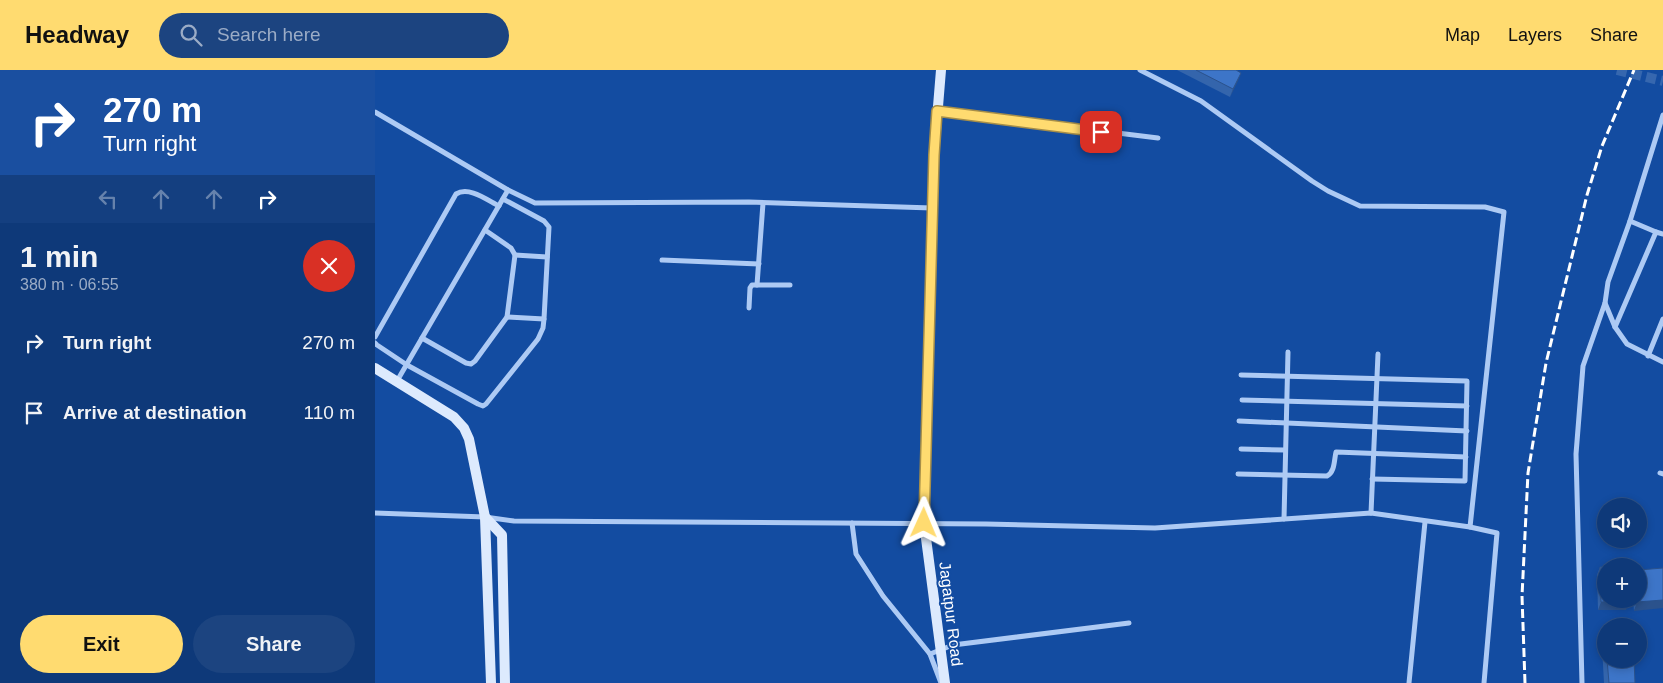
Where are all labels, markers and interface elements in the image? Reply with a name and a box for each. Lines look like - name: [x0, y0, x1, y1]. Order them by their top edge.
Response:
- search box: [159, 13, 509, 58]
- text: Headway: [25, 21, 129, 48]
- icon: search: [177, 21, 205, 49]
- text: Search here: [217, 24, 321, 45]
- text: Map: [1445, 25, 1480, 45]
- text: Layers: [1508, 25, 1562, 45]
- text: Share: [1590, 25, 1638, 45]
- icon: right: [20, 90, 85, 155]
- text: 270 m: [103, 90, 202, 129]
- pin: [1080, 111, 1122, 153]
- icon: arrive: [1087, 118, 1115, 146]
- text: Turn right: [103, 131, 196, 156]
- icon: left: [94, 185, 122, 213]
- icon: ahead: [147, 185, 175, 213]
- icon: ahead: [200, 185, 228, 213]
- icon: right: [253, 185, 281, 213]
- text: 1 min: [20, 240, 98, 273]
- button: close: [303, 240, 355, 292]
- text: 380 m · 06:55: [20, 276, 119, 293]
- icon: right: [20, 329, 48, 357]
- text: Turn right: [63, 332, 151, 353]
- text: 270 m: [302, 332, 355, 353]
- icon: arrive: [20, 399, 48, 427]
- text: Arrive at destination: [63, 402, 247, 423]
- text: 110 m: [304, 402, 355, 423]
- position arrow: [897, 496, 949, 548]
- map controls: [1597, 498, 1647, 668]
- button: sound: [1597, 498, 1647, 548]
- button: +: [1597, 558, 1647, 608]
- street label: Jagatpur Road: [936, 561, 966, 667]
- button: Exit: [20, 615, 183, 673]
- button: Share: [193, 615, 355, 673]
- button: −: [1597, 618, 1647, 668]

